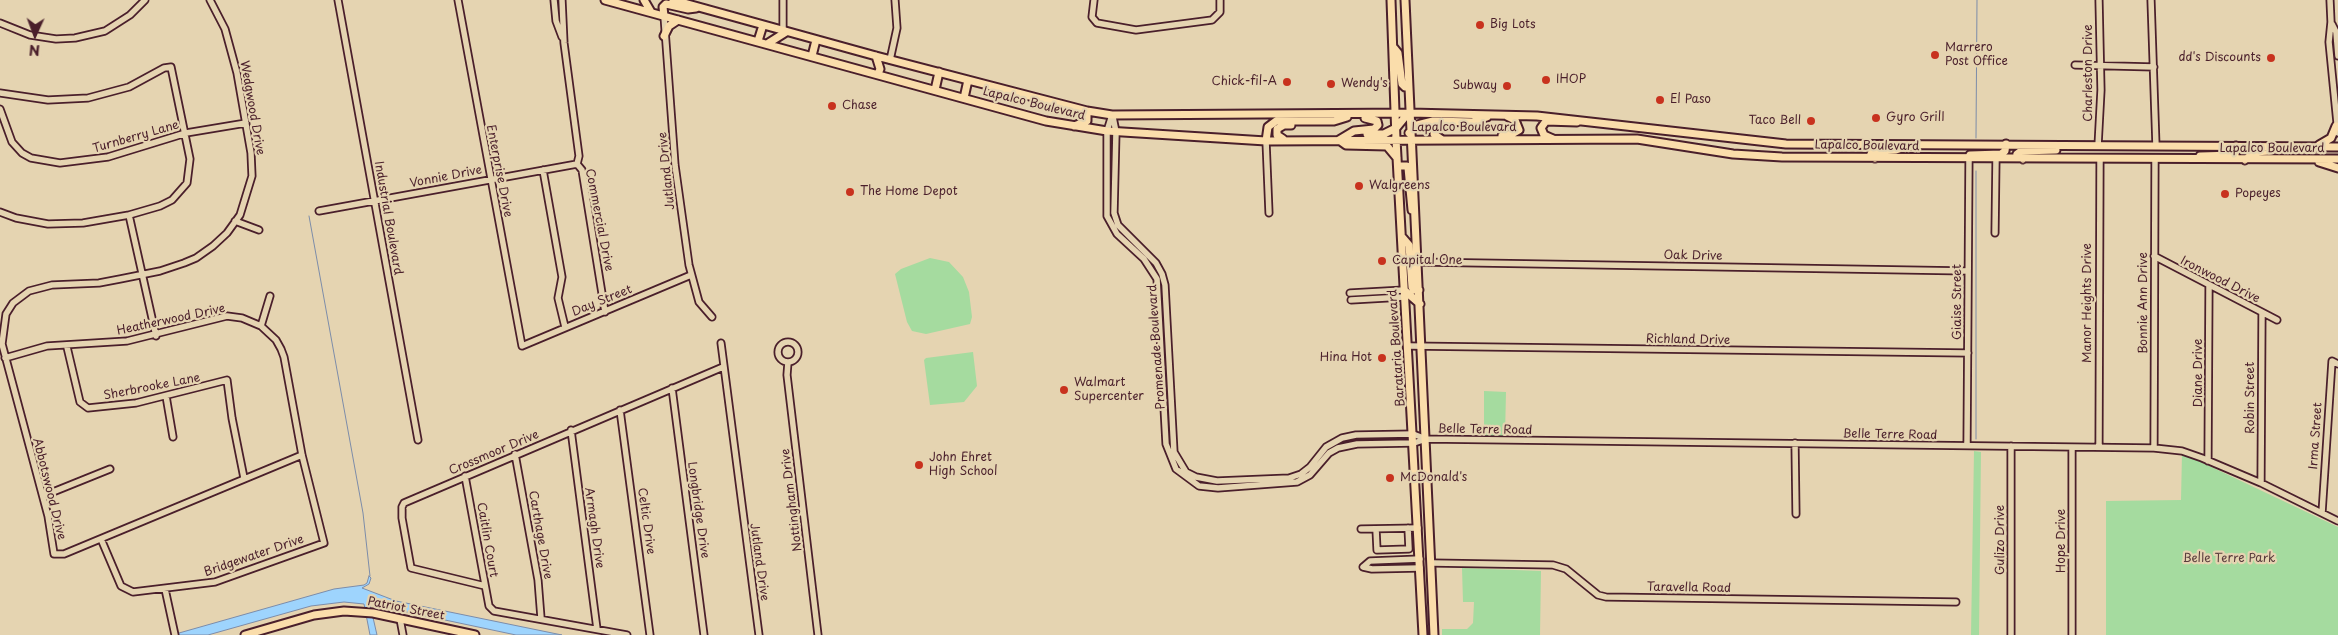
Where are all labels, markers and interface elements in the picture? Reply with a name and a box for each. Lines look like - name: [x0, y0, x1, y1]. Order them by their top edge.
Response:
- north arrow: [10, 10, 60, 60]
- place label: Big Lots: [1490, 18, 1536, 32]
- marker: Big Lots: [1474, 19, 1486, 31]
- street label: Charleston Drive: [2082, 24, 2096, 122]
- text: N: [29, 40, 40, 61]
- place label: Marrero Post Office: [1945, 41, 2008, 69]
- marker: Marrero Post Office: [1929, 49, 1941, 61]
- place label: dd's Discounts: [2179, 51, 2261, 65]
- marker: dd's Discounts: [2265, 52, 2277, 64]
- street label: Wedgwood Drive: [237, 60, 267, 156]
- place label: IHOP: [1556, 73, 1586, 87]
- marker: IHOP: [1540, 74, 1552, 86]
- place label: Chick-fil-A: [1212, 75, 1277, 89]
- marker: Chick-fil-A: [1281, 76, 1293, 88]
- place label: Wendy's: [1341, 77, 1388, 91]
- marker: Wendy's: [1325, 78, 1337, 90]
- place label: Subway: [1452, 79, 1497, 93]
- marker: Subway: [1501, 80, 1513, 92]
- street label: Lapalco Boulevard: [981, 84, 1087, 124]
- place label: El Paso: [1670, 93, 1711, 107]
- marker: El Paso: [1654, 94, 1666, 106]
- place label: Chase: [842, 99, 877, 113]
- marker: Chase: [826, 100, 838, 112]
- place label: Gyro Grill: [1886, 111, 1944, 125]
- marker: Gyro Grill: [1870, 112, 1882, 124]
- place label: Taco Bell: [1749, 114, 1801, 128]
- marker: Taco Bell: [1805, 115, 1817, 127]
- street label: Turnberry Lane: [91, 118, 181, 156]
- street label: Lapalco Boulevard: [1412, 121, 1516, 135]
- street label: Enterprise Drive: [483, 124, 515, 218]
- street label: Jutland Drive: [656, 131, 678, 211]
- street label: Lapalco Boulevard: [1814, 138, 1920, 154]
- street label: Lapalco Boulevard: [2220, 142, 2324, 156]
- street label: Industrial Boulevard: [371, 160, 405, 276]
- street label: Vonnie Drive: [409, 163, 483, 191]
- street label: Commercial Drive: [582, 167, 616, 273]
- place label: Walgreens: [1369, 179, 1430, 193]
- marker: Walgreens: [1353, 180, 1365, 192]
- place label: The Home Depot: [860, 185, 958, 199]
- marker: The Home Depot: [844, 186, 856, 198]
- place label: Popeyes: [2235, 187, 2281, 201]
- marker: Popeyes: [2219, 188, 2231, 200]
- street label: Manor Heights Drive: [2081, 243, 2095, 363]
- street label: Oak Drive: [1663, 248, 1723, 264]
- street label: Bonnie Ann Drive: [2137, 252, 2151, 354]
- place label: Capital One: [1392, 254, 1462, 268]
- street label: Ironwood Drive: [2178, 254, 2262, 306]
- marker: Capital One: [1376, 255, 1388, 267]
- street label: Giaise Street: [1951, 264, 1965, 340]
- street label: Day Street: [570, 282, 634, 320]
- street label: Promenade Boulevard: [1145, 284, 1169, 410]
- street label: Barataria Boulevard: [1386, 289, 1408, 407]
- street label: Heatherwood Drive: [116, 301, 226, 339]
- street label: Richland Drive: [1646, 332, 1730, 348]
- street label: Diane Drive: [2192, 339, 2206, 407]
- place label: Hina Hot: [1320, 351, 1372, 365]
- marker: Hina Hot: [1376, 352, 1388, 364]
- street label: Robin Street: [2244, 362, 2258, 434]
- street label: Sherbrooke Lane: [102, 371, 202, 403]
- place label: Walmart Supercenter: [1074, 376, 1144, 404]
- marker: Walmart Supercenter: [1058, 384, 1070, 396]
- street label: Irma Street: [2306, 402, 2326, 470]
- street label: Belle Terre Road: [1437, 422, 1533, 438]
- street label: Belle Terre Road: [1842, 427, 1938, 443]
- street label: Crossmoor Drive: [447, 428, 541, 478]
- street label: Abbotswood Drive: [29, 437, 69, 541]
- street label: Nottingham Drive: [779, 448, 805, 552]
- place label: John Ehret High School: [929, 451, 997, 479]
- marker: John Ehret High School: [913, 459, 925, 471]
- street label: Longbridge Drive: [684, 461, 712, 559]
- place label: McDonald's: [1400, 471, 1467, 485]
- marker: McDonald's: [1384, 472, 1396, 484]
- street label: Armagh Drive: [581, 487, 607, 569]
- street label: Celtic Drive: [634, 487, 658, 555]
- street label: Carthage Drive: [525, 490, 555, 580]
- street label: Caitlin Court: [473, 501, 501, 579]
- street label: Gulizo Drive: [1994, 505, 2008, 575]
- street label: Hope Drive: [2055, 509, 2069, 573]
- street label: Jutland Drive: [746, 522, 772, 602]
- street label: Bridgewater Drive: [202, 532, 306, 580]
- park label: Belle Terre Park: [2183, 552, 2275, 566]
- street label: Taravella Road: [1647, 580, 1731, 596]
- street label: Patriot Street: [366, 594, 446, 624]

